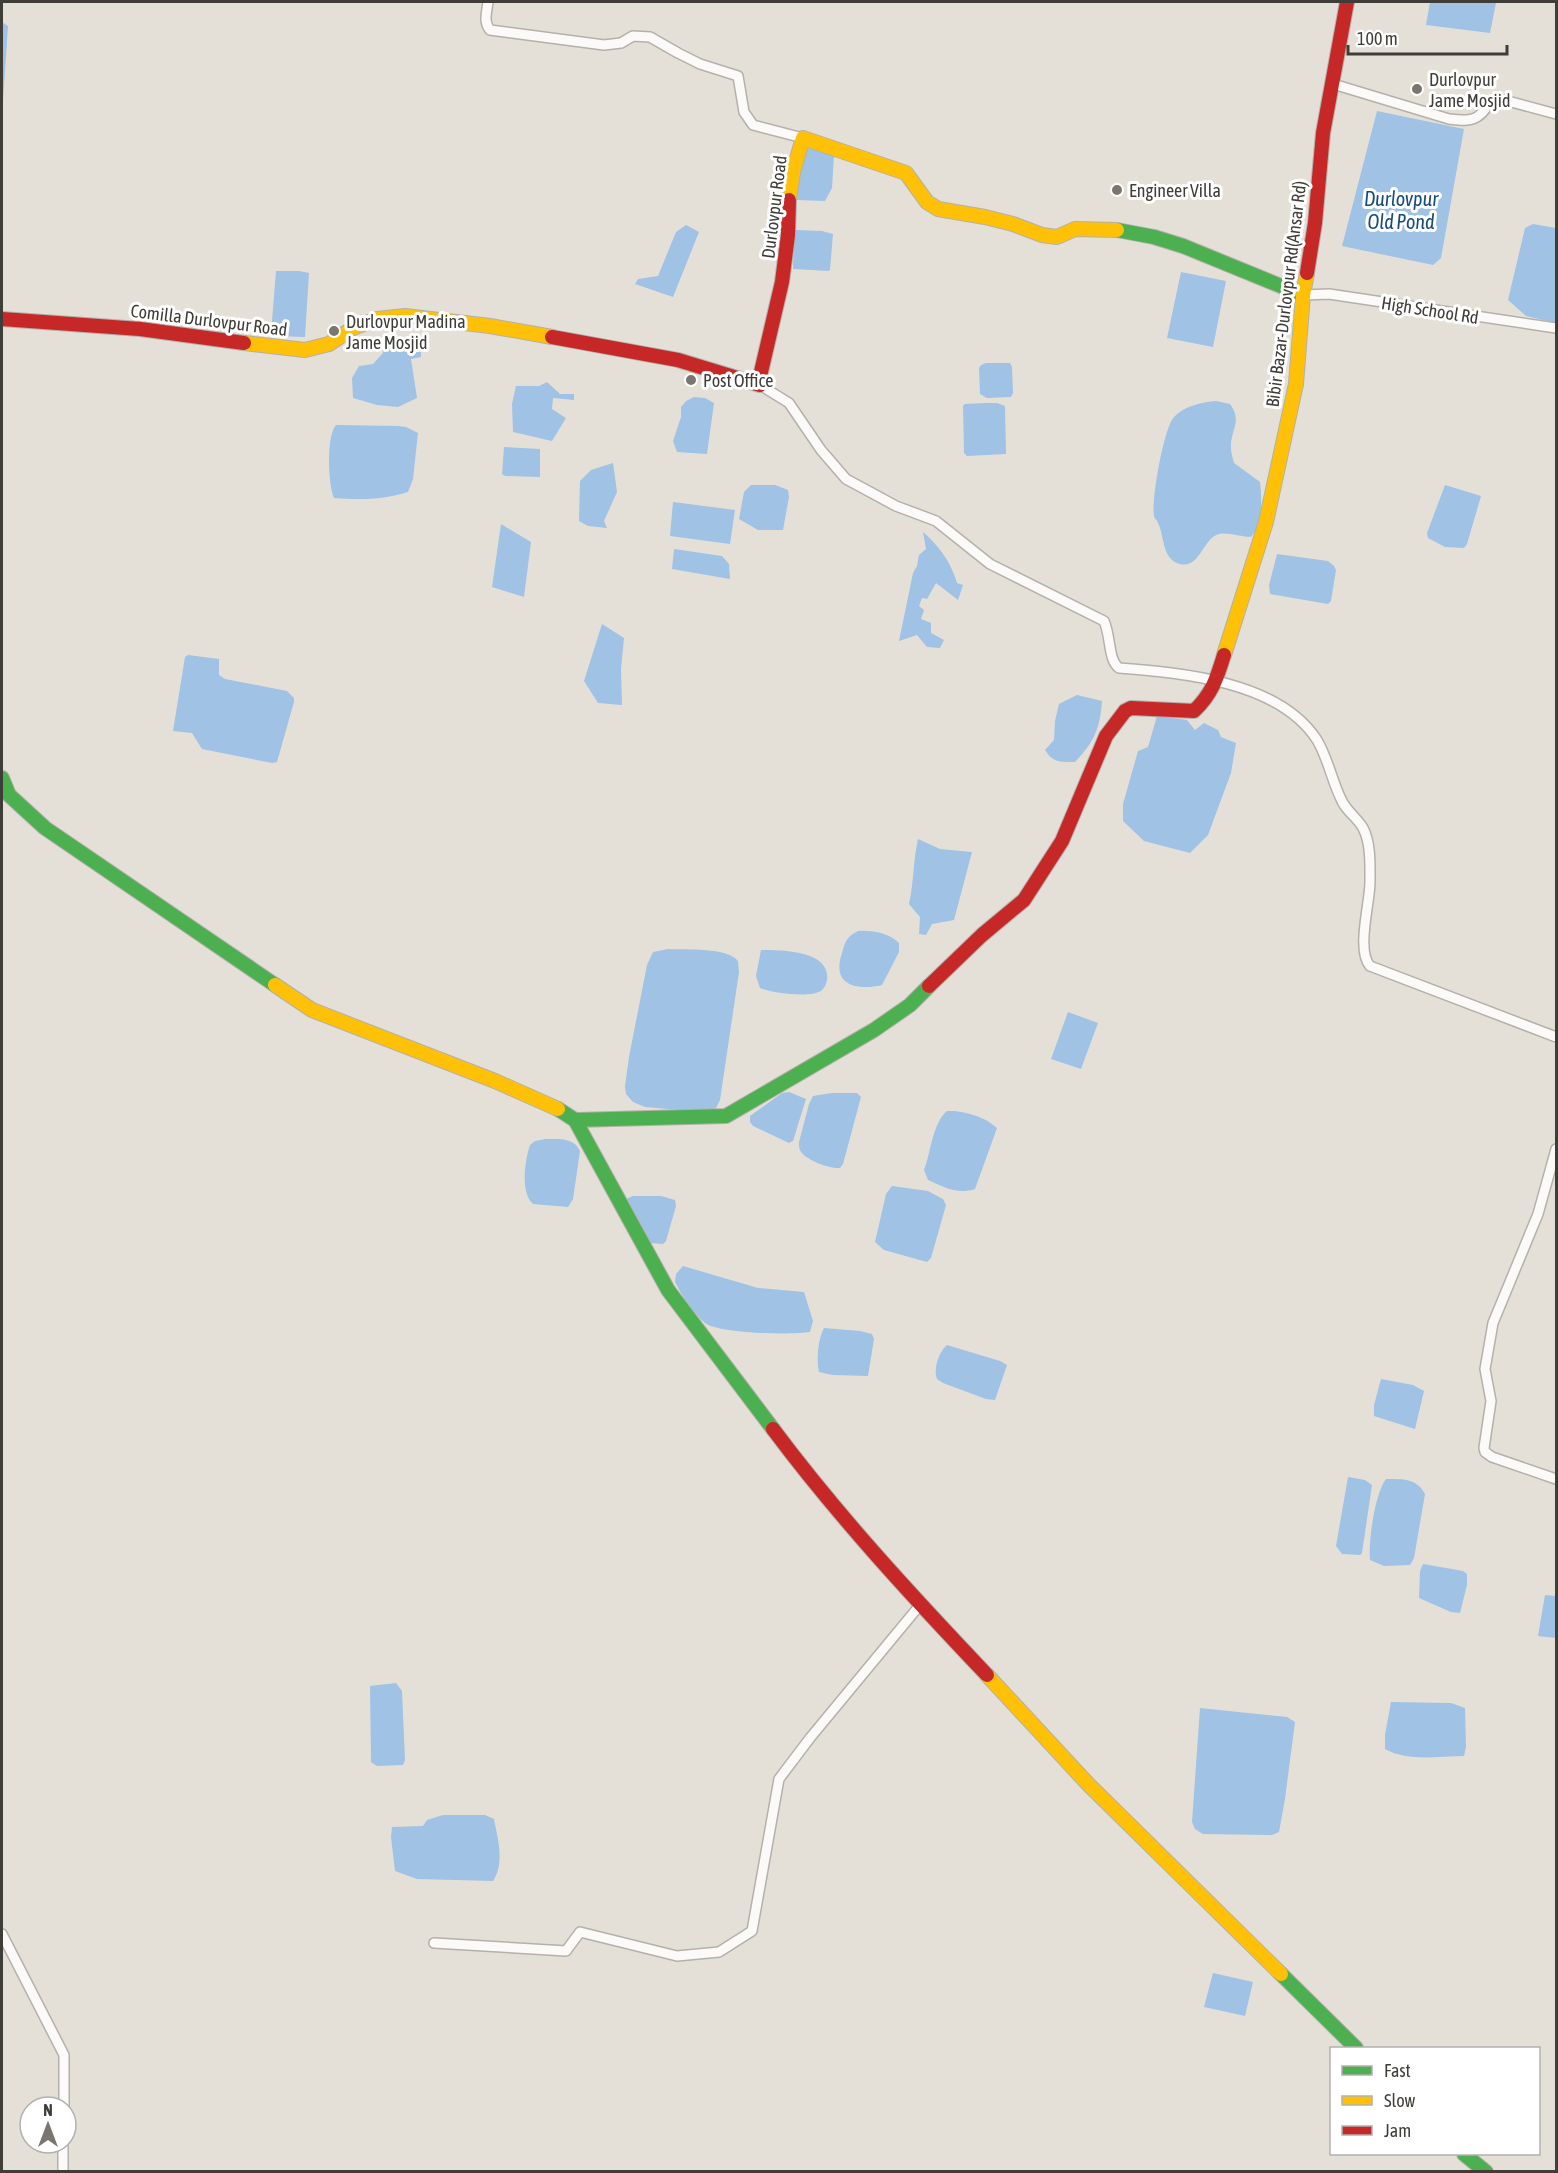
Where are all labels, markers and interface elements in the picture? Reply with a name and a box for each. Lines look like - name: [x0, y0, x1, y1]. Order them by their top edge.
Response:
- scale bar: [1348, 18, 1507, 56]
- text: 100 m: [1357, 28, 1398, 49]
- place label: Durlovpur Jame Mosjid: [1429, 69, 1510, 111]
- marker: Durlovpur Jame Mosjid: [1410, 82, 1424, 96]
- street label: Durlovpur Road: [757, 154, 791, 260]
- place label: Engineer Villa: [1129, 180, 1221, 201]
- street label: Bibir Bazar-Durlovpur Rd(Ansar Rd): [1262, 180, 1310, 408]
- marker: Engineer Villa: [1110, 183, 1124, 197]
- water label: Durlovpur Old Pond: [1364, 187, 1439, 233]
- street label: High School Rd: [1380, 292, 1480, 328]
- street label: Comilla Durlovpur Road: [129, 300, 289, 340]
- place label: Durlovpur Madina Jame Mosjid: [346, 311, 466, 353]
- marker: Durlovpur Madina Jame Mosjid: [327, 324, 341, 338]
- place label: Post Office: [703, 370, 773, 391]
- marker: Post Office: [684, 373, 698, 387]
- legend: [1330, 2047, 1540, 2155]
- text: Fast: [1384, 2060, 1411, 2081]
- text: Slow: [1384, 2090, 1415, 2111]
- north arrow: [18, 2095, 78, 2155]
- text: N: [43, 2101, 53, 2119]
- text: Jam: [1384, 2120, 1411, 2141]

